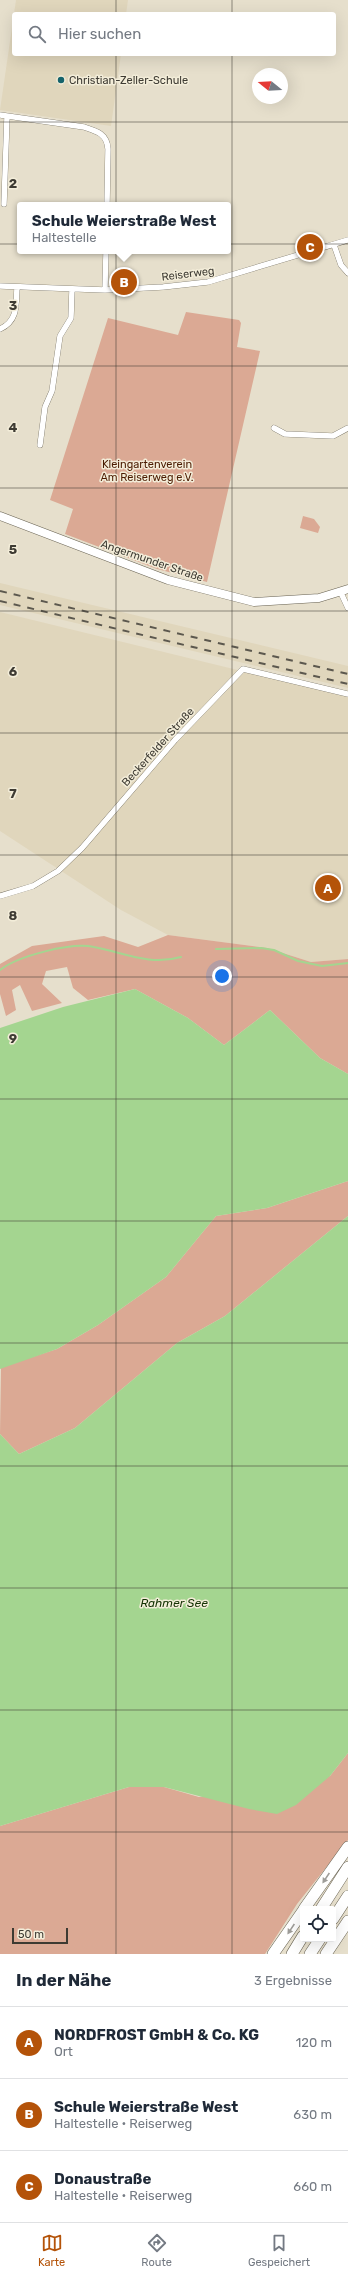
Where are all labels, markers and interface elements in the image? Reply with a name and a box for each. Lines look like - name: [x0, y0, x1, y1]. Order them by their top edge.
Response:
- search box: [12, 12, 336, 56]
- icon: search: [26, 23, 48, 45]
- text: Hier suchen: [58, 25, 141, 43]
- north arrow: [252, 68, 288, 104]
- place label: Christian-Zeller-Schule: [69, 74, 188, 87]
- marker: Christian-Zeller-Schule: [56, 75, 66, 85]
- text: 2: [9, 176, 17, 191]
- popup: [17, 202, 231, 254]
- text: Schule Weierstraße West: [32, 212, 216, 230]
- text: Haltestelle: [32, 230, 96, 245]
- pin: C: [297, 232, 323, 262]
- street label: Reiserweg: [161, 264, 215, 284]
- pin: B: [111, 267, 137, 297]
- text: 3: [9, 298, 18, 313]
- text: 4: [9, 420, 18, 435]
- park label: Kleingartenverein Am Reiserweg e.V.: [100, 458, 194, 484]
- street label: Angermunder Straße: [99, 537, 205, 585]
- text: 5: [9, 542, 17, 557]
- text: 6: [9, 664, 18, 679]
- street label: Beckerfelder Straße: [119, 705, 197, 789]
- text: 7: [9, 786, 17, 801]
- pin: A: [315, 873, 341, 903]
- text: 8: [9, 908, 18, 923]
- your location: [212, 966, 232, 986]
- text: 9: [9, 1031, 17, 1046]
- water label: Rahmer See: [140, 1596, 208, 1610]
- one-way arrow: [322, 1873, 330, 1883]
- map controls: [300, 1906, 336, 1942]
- button: locate: [300, 1906, 336, 1942]
- one-way arrow: [287, 1924, 295, 1934]
- scale bar: [12, 1926, 68, 1945]
- text: 50 m: [18, 1928, 44, 1941]
- text: In der Nähe: [16, 1970, 111, 1990]
- text: 3 Ergebnisse: [254, 1973, 332, 1988]
- text: NORDFROST GmbH & Co. KG: [54, 2026, 259, 2044]
- text: A: [24, 2035, 34, 2050]
- text: 120 m: [296, 2035, 332, 2050]
- text: Ort: [54, 2044, 73, 2059]
- text: Schule Weierstraße West: [54, 2098, 238, 2116]
- text: B: [24, 2107, 34, 2122]
- text: 630 m: [293, 2107, 332, 2122]
- text: Haltestelle · Reiserweg: [54, 2116, 192, 2131]
- text: Donaustraße: [54, 2170, 151, 2188]
- text: C: [24, 2179, 34, 2194]
- text: 660 m: [293, 2179, 332, 2194]
- text: Haltestelle · Reiserweg: [54, 2188, 192, 2203]
- tab: Karte: [38, 2232, 65, 2269]
- tab: Route: [141, 2232, 172, 2269]
- tab: Gespeichert: [248, 2232, 310, 2269]

